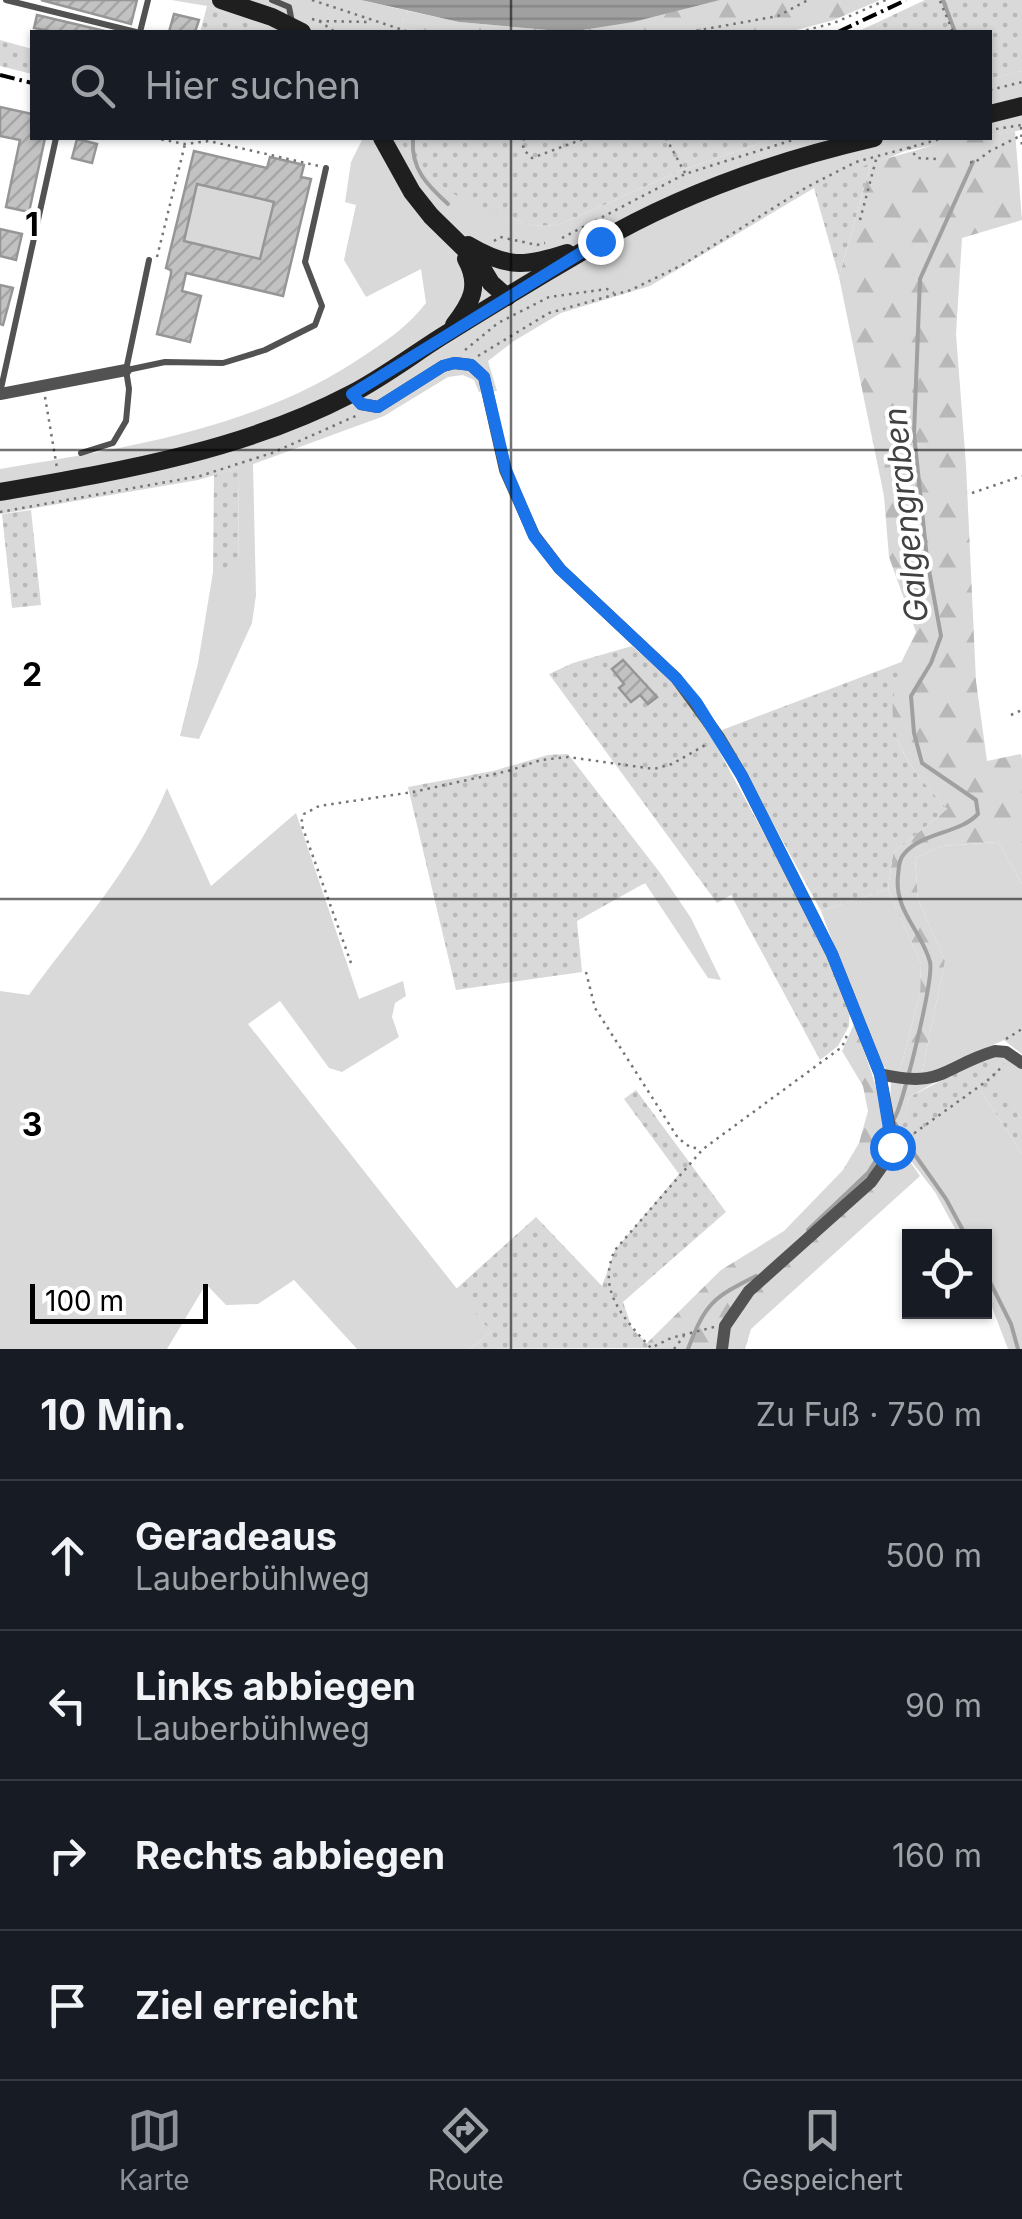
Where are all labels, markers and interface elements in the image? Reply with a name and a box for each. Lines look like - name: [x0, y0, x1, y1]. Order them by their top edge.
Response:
- search box: [30, 30, 992, 140]
- icon: search: [65, 58, 120, 113]
- text: Hier suchen: [145, 62, 361, 108]
- text: 1: [25, 205, 39, 244]
- route end: [578, 219, 624, 265]
- water label: Galgengraben: [875, 406, 936, 624]
- text: 2: [22, 655, 42, 694]
- text: 3: [22, 1105, 42, 1144]
- route start: [870, 1125, 916, 1171]
- map controls: [902, 1229, 992, 1319]
- button: locate: [902, 1229, 992, 1319]
- scale bar: [30, 1279, 208, 1324]
- text: 100 m: [45, 1284, 124, 1318]
- text: 10 Min.: [40, 1389, 187, 1440]
- text: Zu Fuß · 750 m: [756, 1395, 982, 1434]
- text: Geradeaus: [135, 1513, 337, 1559]
- icon: ahead: [40, 1528, 95, 1583]
- text: 500 m: [885, 1536, 982, 1575]
- text: Lauberbühlweg: [135, 1559, 370, 1598]
- text: Links abbiegen: [135, 1663, 416, 1709]
- icon: left: [40, 1678, 95, 1733]
- text: 90 m: [905, 1686, 982, 1725]
- text: Lauberbühlweg: [135, 1709, 370, 1748]
- icon: right: [40, 1828, 95, 1883]
- text: Rechts abbiegen: [135, 1832, 445, 1878]
- text: 160 m: [892, 1836, 982, 1875]
- icon: arrive: [40, 1978, 95, 2033]
- text: Ziel erreicht: [135, 1982, 358, 2028]
- tab: Karte: [119, 2103, 190, 2197]
- tab: Route: [428, 2103, 504, 2197]
- tab: Gespeichert: [742, 2103, 903, 2197]

